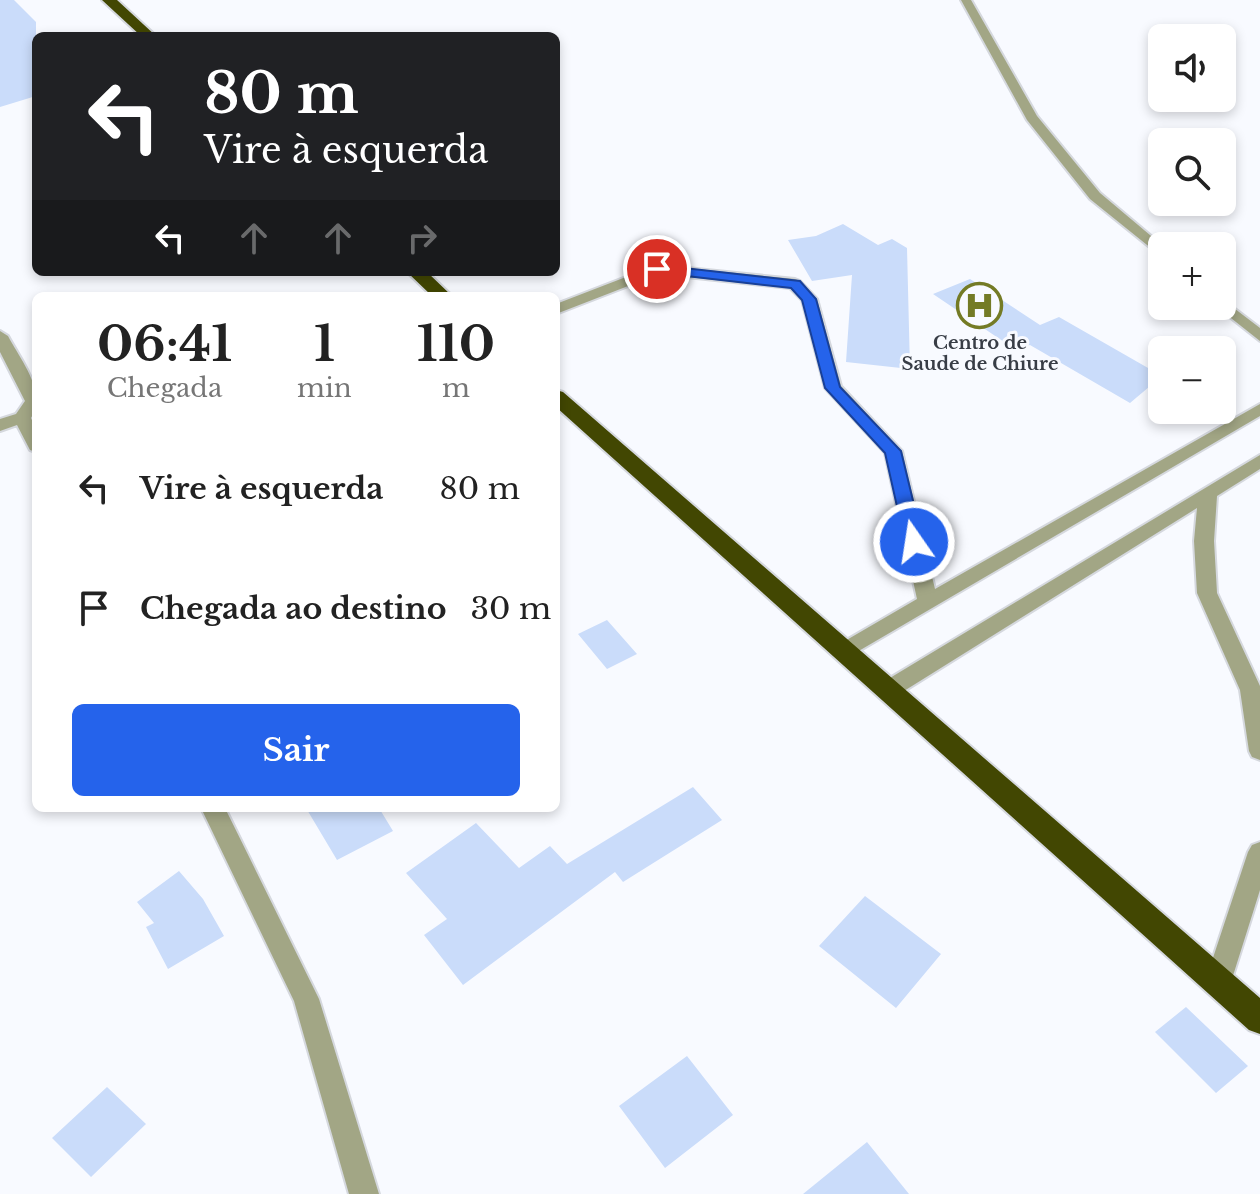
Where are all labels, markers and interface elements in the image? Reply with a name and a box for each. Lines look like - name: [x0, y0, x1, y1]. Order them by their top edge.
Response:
- map controls: [1148, 24, 1236, 424]
- button: sound: [1148, 24, 1236, 112]
- text: 80 m: [204, 59, 359, 128]
- icon: left: [72, 64, 176, 168]
- text: Vire à esquerda: [204, 128, 488, 173]
- button: search: [1148, 128, 1236, 216]
- icon: left: [148, 216, 192, 260]
- icon: ahead: [232, 216, 276, 260]
- icon: ahead: [316, 216, 360, 260]
- icon: right: [400, 216, 444, 260]
- button: +: [1148, 232, 1236, 320]
- pin: [623, 235, 691, 303]
- icon: arrive: [635, 247, 679, 291]
- hospital icon: Centro de Saude de Chiure: [956, 281, 1004, 329]
- text: 06:41: [97, 314, 232, 374]
- text: 1: [314, 314, 335, 374]
- text: 110: [417, 314, 495, 374]
- place label: Centro de Saude de Chiure: [902, 332, 1058, 375]
- button: −: [1148, 336, 1236, 424]
- text: Chegada: [107, 372, 222, 404]
- text: min: [297, 372, 352, 404]
- text: m: [442, 372, 470, 404]
- icon: left: [72, 466, 116, 510]
- text: Vire à esquerda: [140, 470, 383, 507]
- text: 80 m: [440, 470, 520, 507]
- position arrow: [872, 500, 956, 584]
- icon: arrive: [72, 586, 116, 630]
- text: Chegada ao destino: [140, 590, 446, 627]
- text: 30 m: [470, 590, 551, 627]
- button: Sair: [72, 704, 520, 796]

